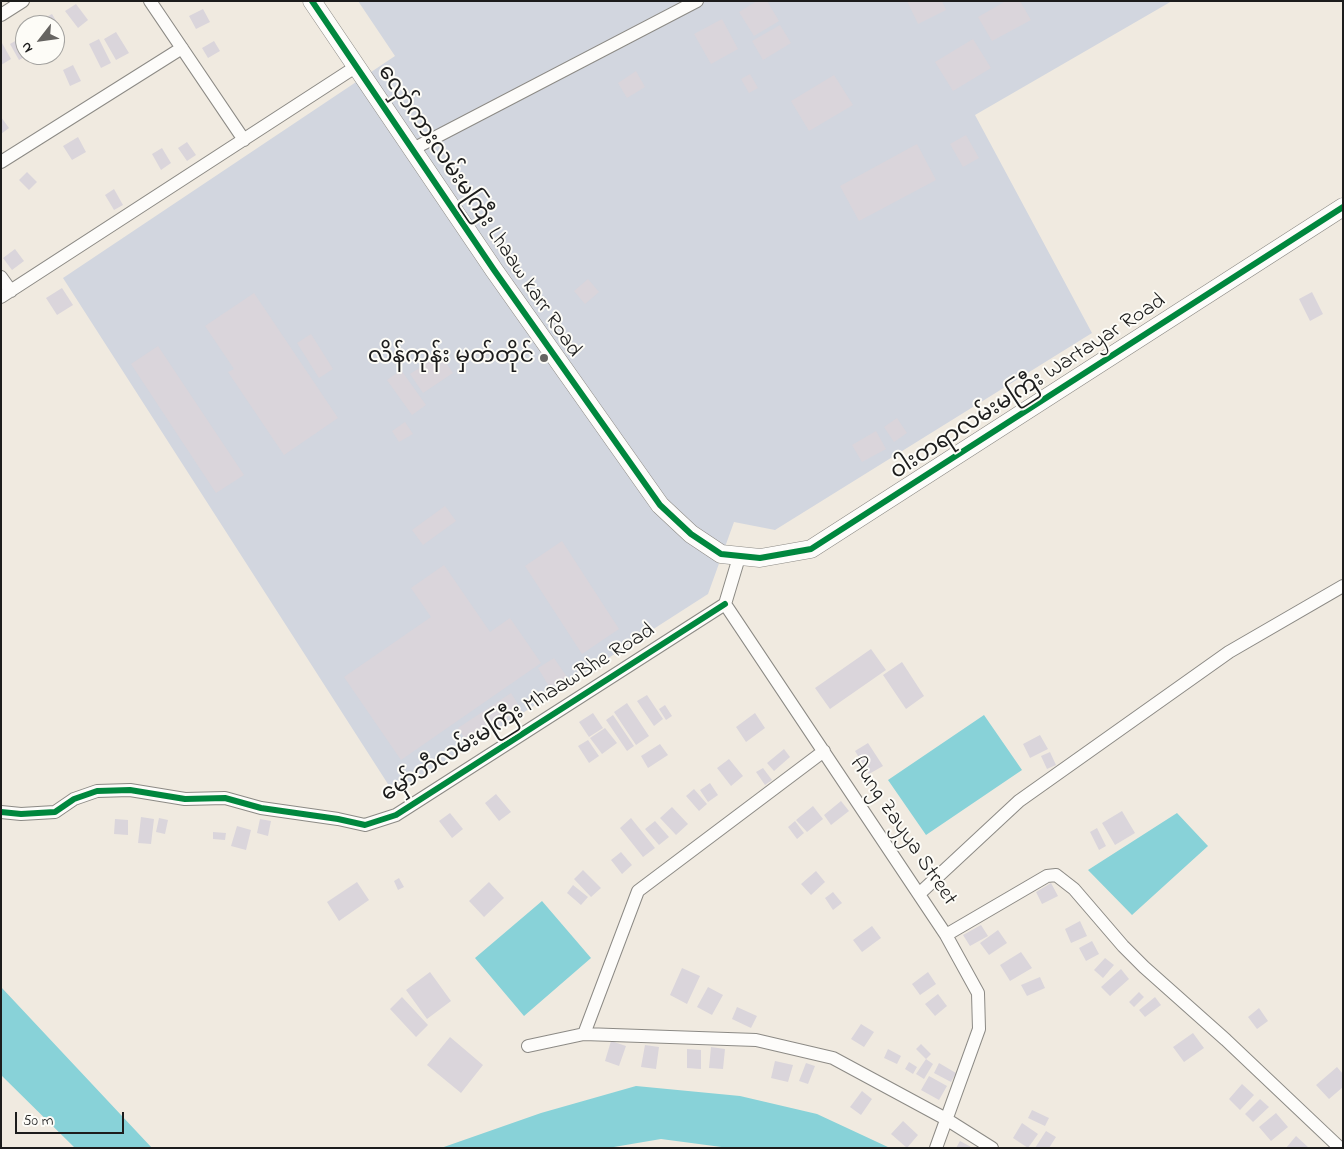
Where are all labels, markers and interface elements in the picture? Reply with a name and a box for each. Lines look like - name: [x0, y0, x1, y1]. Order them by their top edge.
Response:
- north arrow: [15, 15, 65, 65]
- text: N: [16, 38, 39, 57]
- street label: လှော်ကားလမ်းမကြီး Lhaaw karr Road: [370, 61, 586, 363]
- street label: ဝါးတရာလမ်းမကြီး Wartayar Road: [887, 289, 1171, 487]
- place label: လိန်ကုန်း မှတ်တိုင်: [368, 345, 534, 371]
- marker: လိန်ကုန်း မှတ်တိုင်: [538, 352, 550, 364]
- street label: မှော်ဘီလမ်းမကြီး MhaawBhe Road: [377, 619, 661, 809]
- street label: Aung Zayya Street: [842, 753, 962, 911]
- scale bar: [18, 1102, 126, 1134]
- text: 50 m: [23, 1110, 53, 1132]

